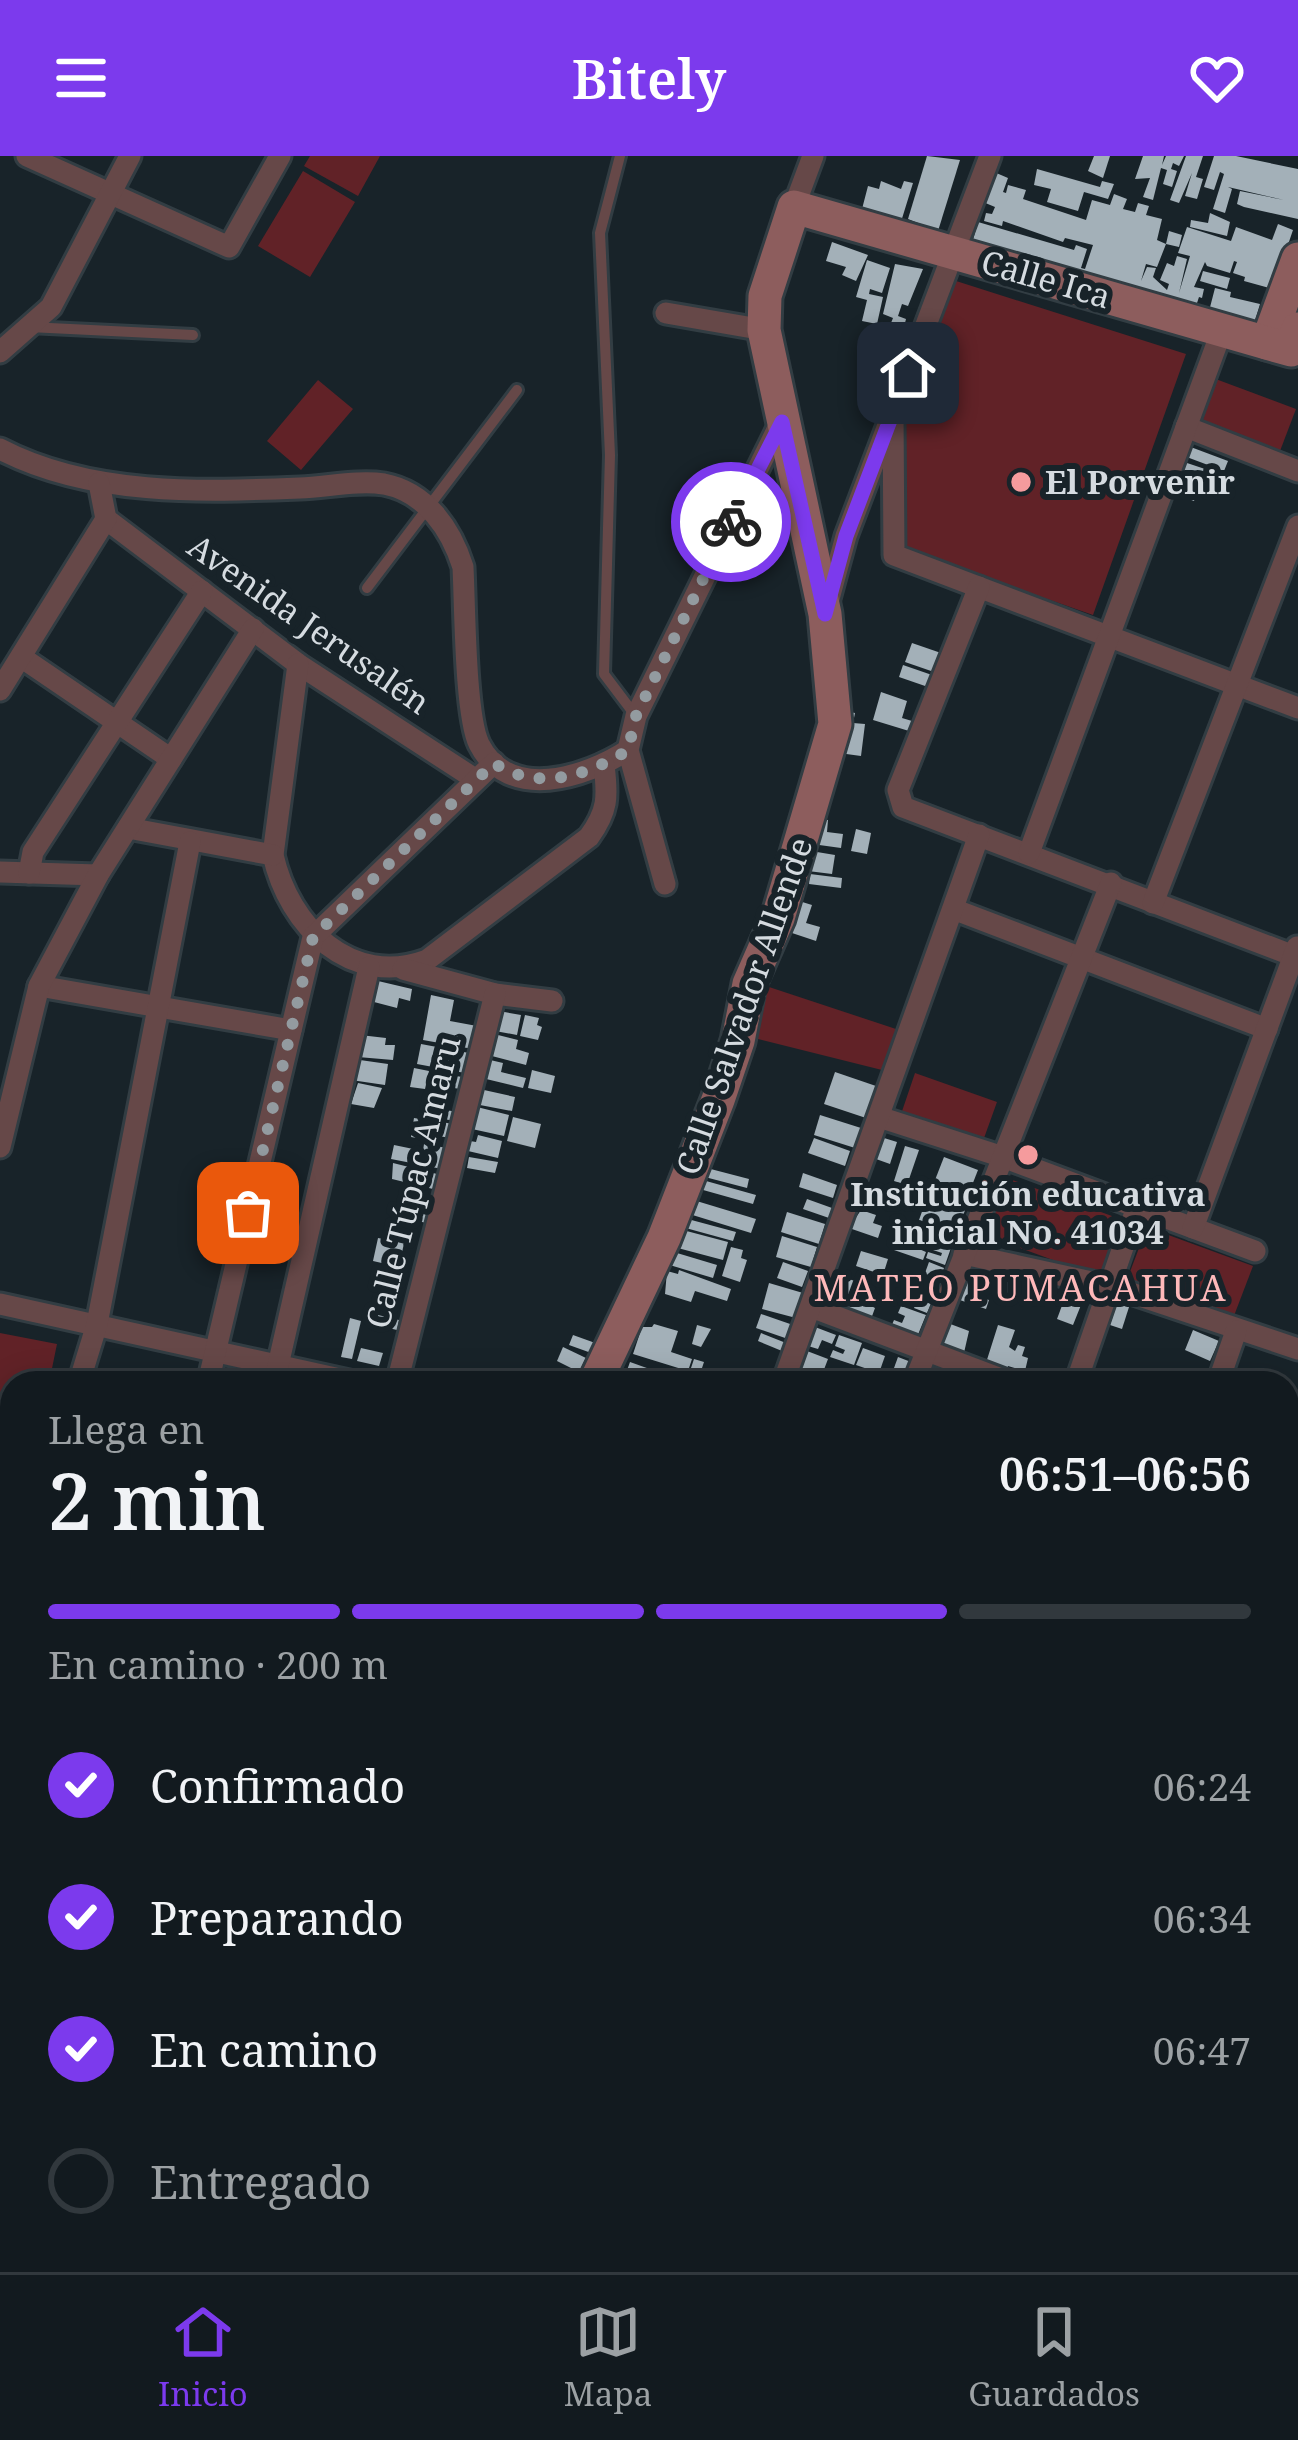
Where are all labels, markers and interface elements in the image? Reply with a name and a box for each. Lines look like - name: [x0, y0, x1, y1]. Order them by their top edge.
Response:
- text: Bitely: [572, 41, 726, 115]
- icon: menu: [48, 45, 114, 111]
- icon: heart: [1184, 45, 1250, 111]
- street label: Calle Ica: [976, 239, 1116, 318]
- pin: [857, 322, 959, 424]
- icon: home: [875, 340, 941, 406]
- place label: El Porvenir: [1045, 459, 1235, 504]
- courier: [671, 462, 791, 582]
- marker: El Porvenir: [1008, 469, 1034, 495]
- icon: bike: [698, 489, 764, 555]
- street label: Avenida Jerusalén: [179, 523, 439, 724]
- street label: Calle Salvador Allende: [665, 831, 822, 1181]
- street label: Calle Túpac Amaru: [354, 1031, 471, 1333]
- marker: Institución educativa inicial No. 41034: [1015, 1142, 1041, 1168]
- pin: [197, 1162, 299, 1264]
- place label: Institución educativa inicial No. 41034: [850, 1171, 1206, 1254]
- icon: bag: [215, 1180, 281, 1246]
- district label: MATEO PUMACAHUA: [813, 1263, 1229, 1312]
- text: Llega en: [48, 1402, 204, 1455]
- text: 06:51–06:56: [999, 1443, 1251, 1504]
- text: 2 min: [48, 1447, 266, 1553]
- text: En camino · 200 m: [48, 1637, 388, 1690]
- icon: check: [48, 1752, 114, 1818]
- text: Confirmado: [150, 1755, 405, 1816]
- text: 06:24: [1153, 1759, 1251, 1812]
- icon: check: [48, 1884, 114, 1950]
- text: Preparando: [150, 1887, 404, 1948]
- text: 06:34: [1153, 1891, 1251, 1944]
- icon: check: [48, 2016, 114, 2082]
- text: En camino: [150, 2019, 378, 2080]
- text: 06:47: [1153, 2023, 1251, 2076]
- text: Entregado: [150, 2151, 371, 2212]
- tab: Inicio: [158, 2299, 248, 2416]
- tab: Mapa: [564, 2299, 652, 2416]
- tab: Guardados: [968, 2299, 1140, 2416]

